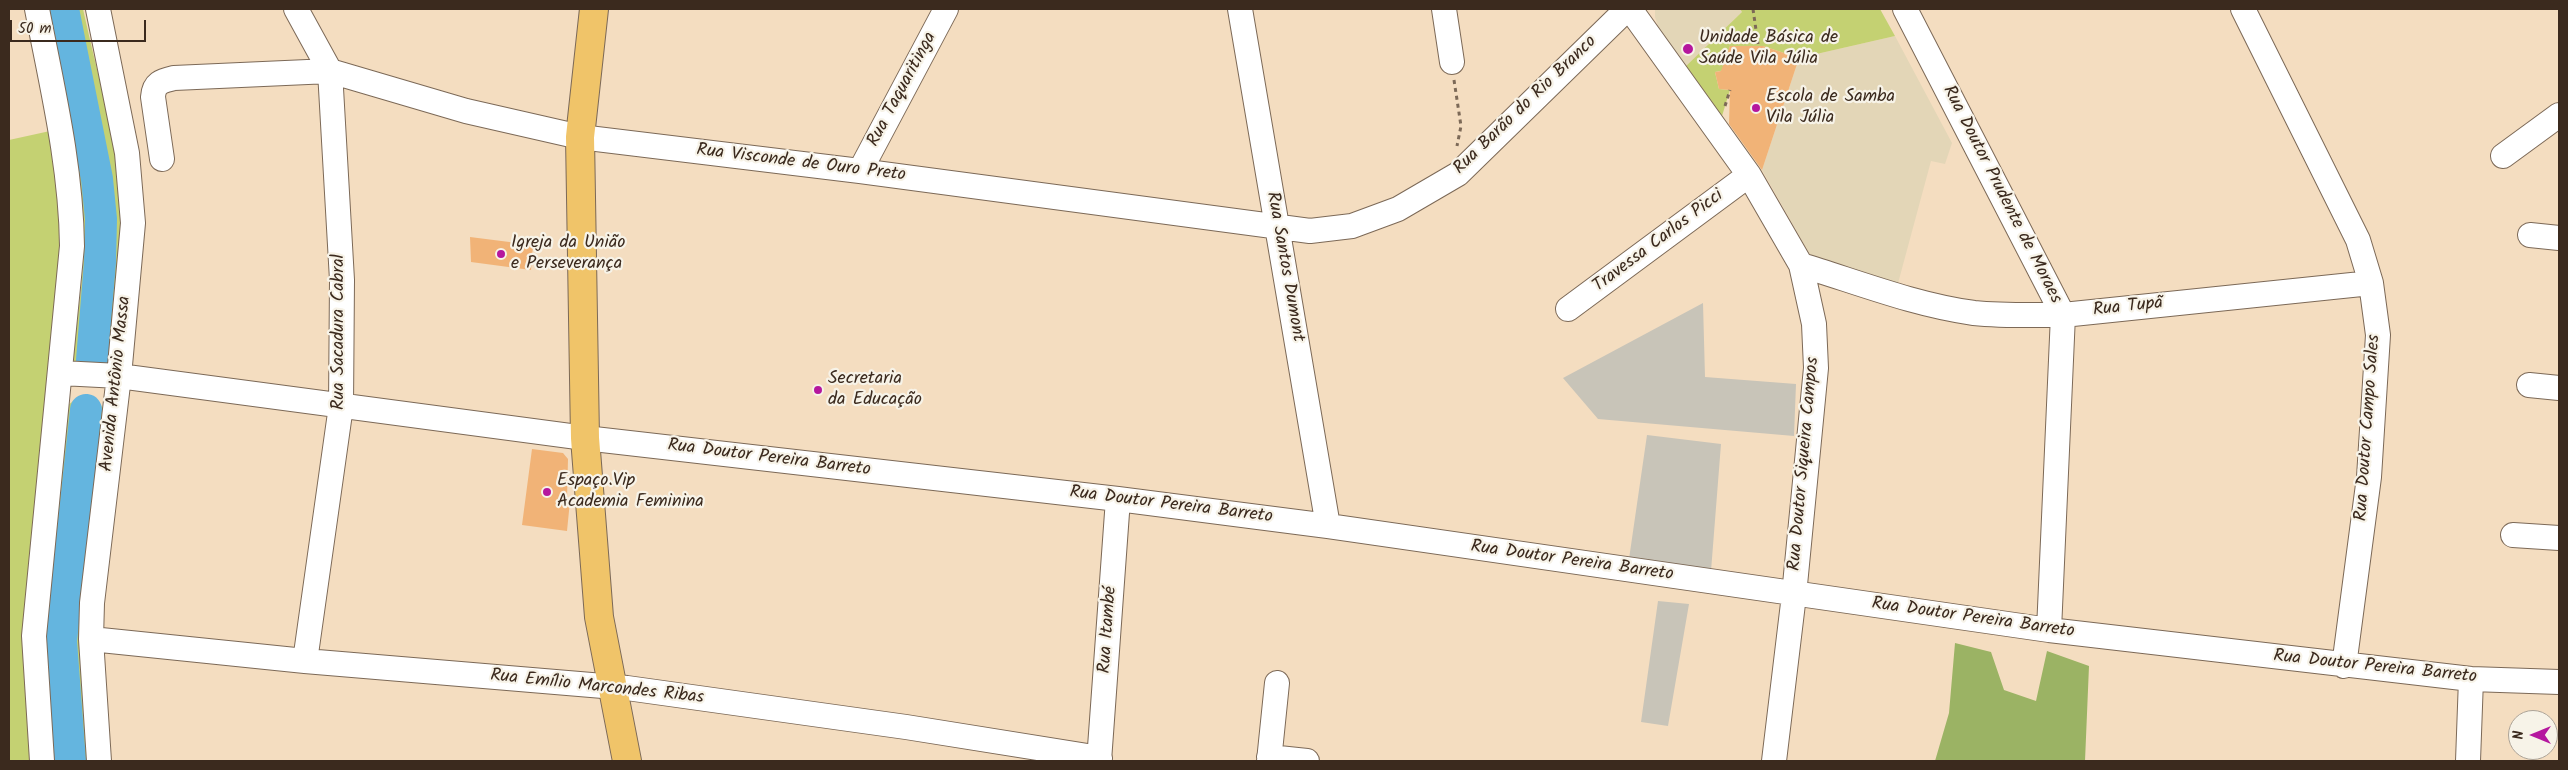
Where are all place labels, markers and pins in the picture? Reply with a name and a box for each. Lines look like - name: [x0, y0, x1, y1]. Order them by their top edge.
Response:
- place label: Unidade Básica de Saúde Vila Júlia: [1699, 28, 1838, 70]
- marker: Unidade Básica de Saúde Vila Júlia: [1681, 42, 1695, 56]
- place label: Escola de Samba Vila Júlia: [1766, 87, 1895, 130]
- marker: Escola de Samba Vila Júlia: [1750, 102, 1762, 114]
- place label: Igreja da União e Perseverança: [511, 233, 625, 276]
- marker: Igreja da União e Perseverança: [495, 248, 507, 260]
- place label: Secretaria da Educação: [828, 369, 922, 412]
- marker: Secretaria da Educação: [812, 384, 824, 396]
- place label: Espaço.Vip Academia Feminina: [557, 471, 704, 514]
- marker: Espaço.Vip Academia Feminina: [541, 486, 553, 498]

